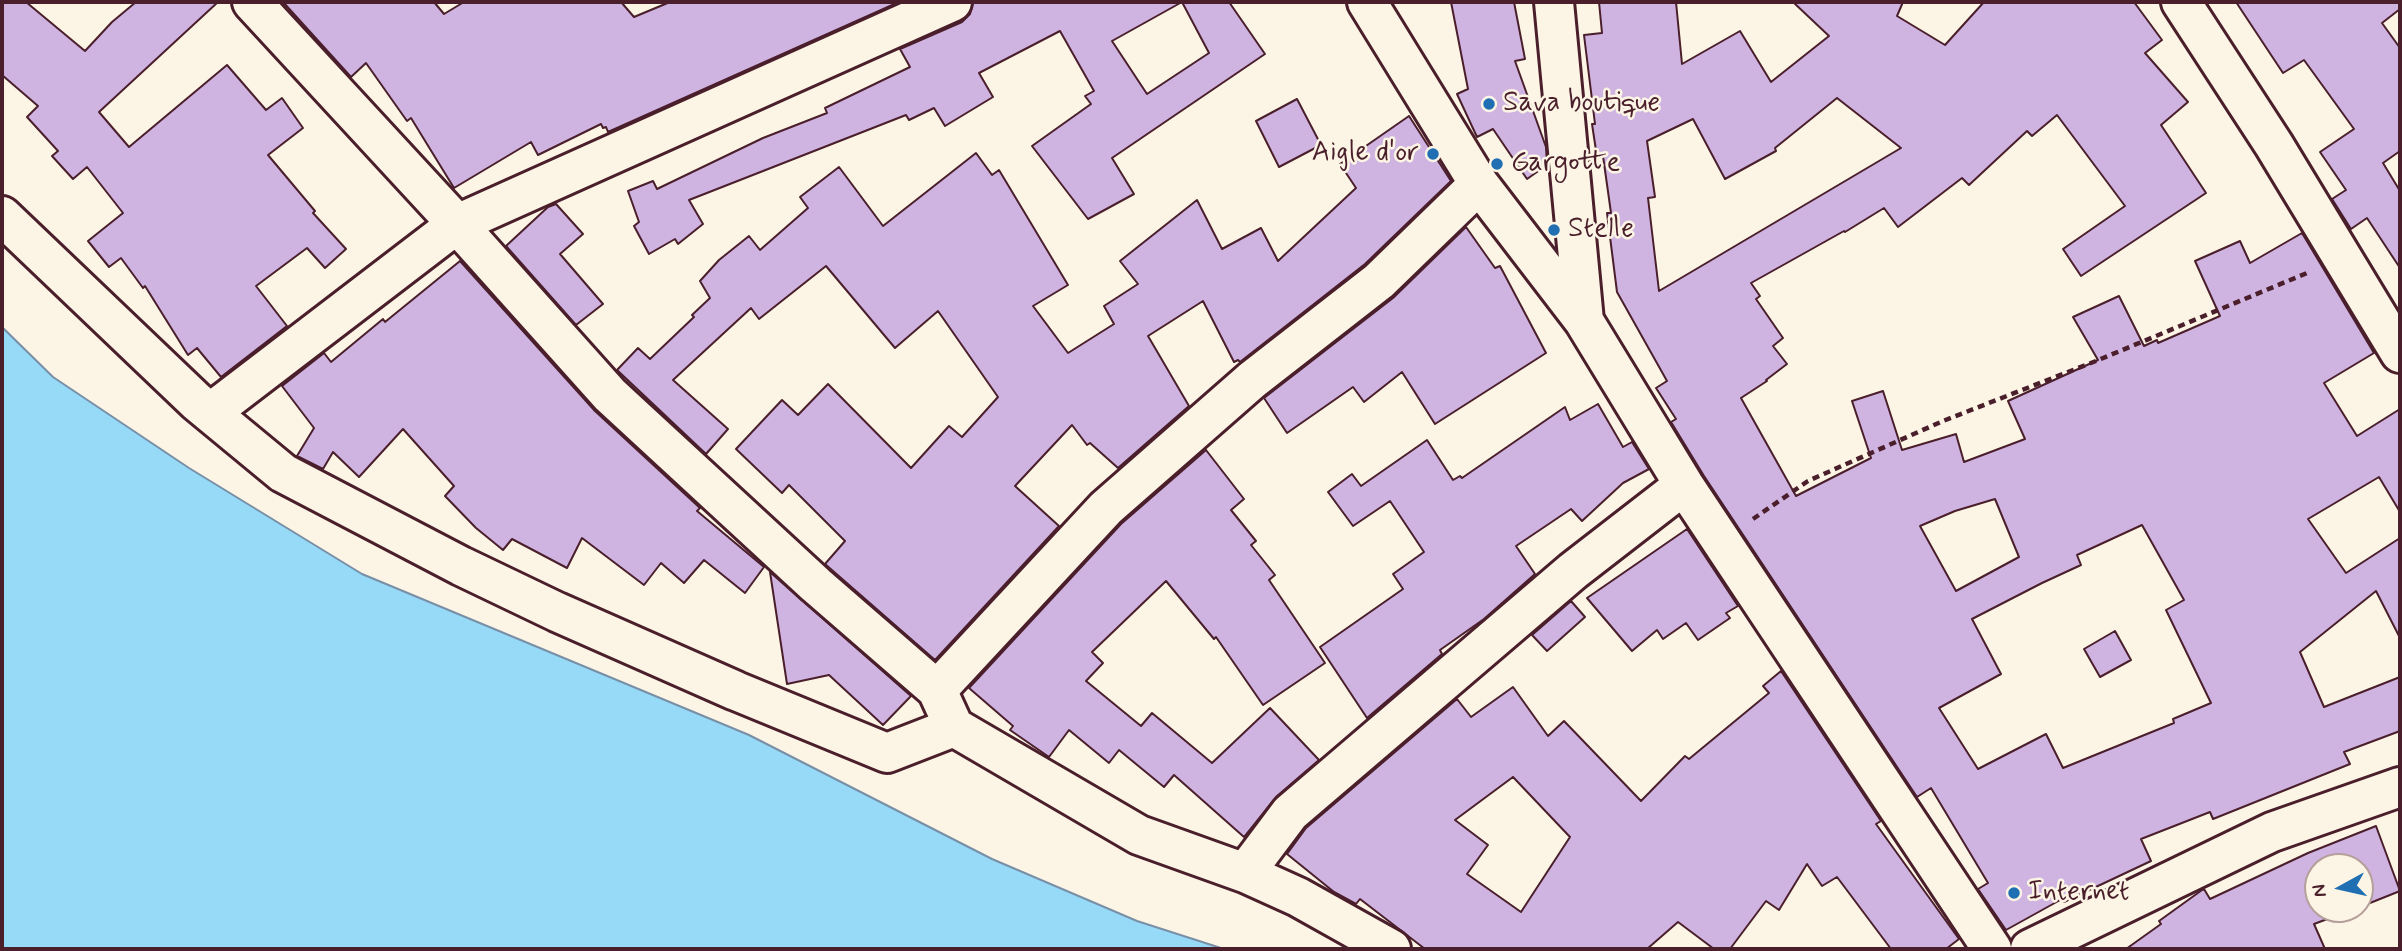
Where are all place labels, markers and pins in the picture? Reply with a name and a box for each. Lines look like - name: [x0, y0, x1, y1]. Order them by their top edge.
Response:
- place label: Sava boutique: [1503, 87, 1660, 121]
- marker: Sava boutique: [1481, 96, 1497, 112]
- place label: Aigle d'or: [1312, 137, 1419, 171]
- marker: Aigle d'or: [1425, 146, 1441, 162]
- place label: Gargotte: [1511, 147, 1620, 181]
- marker: Gargotte: [1489, 156, 1505, 172]
- place label: Stelle: [1568, 213, 1634, 247]
- marker: Stelle: [1546, 222, 1562, 238]
- place label: Internet: [2028, 876, 2129, 910]
- marker: Internet: [2006, 885, 2022, 901]

